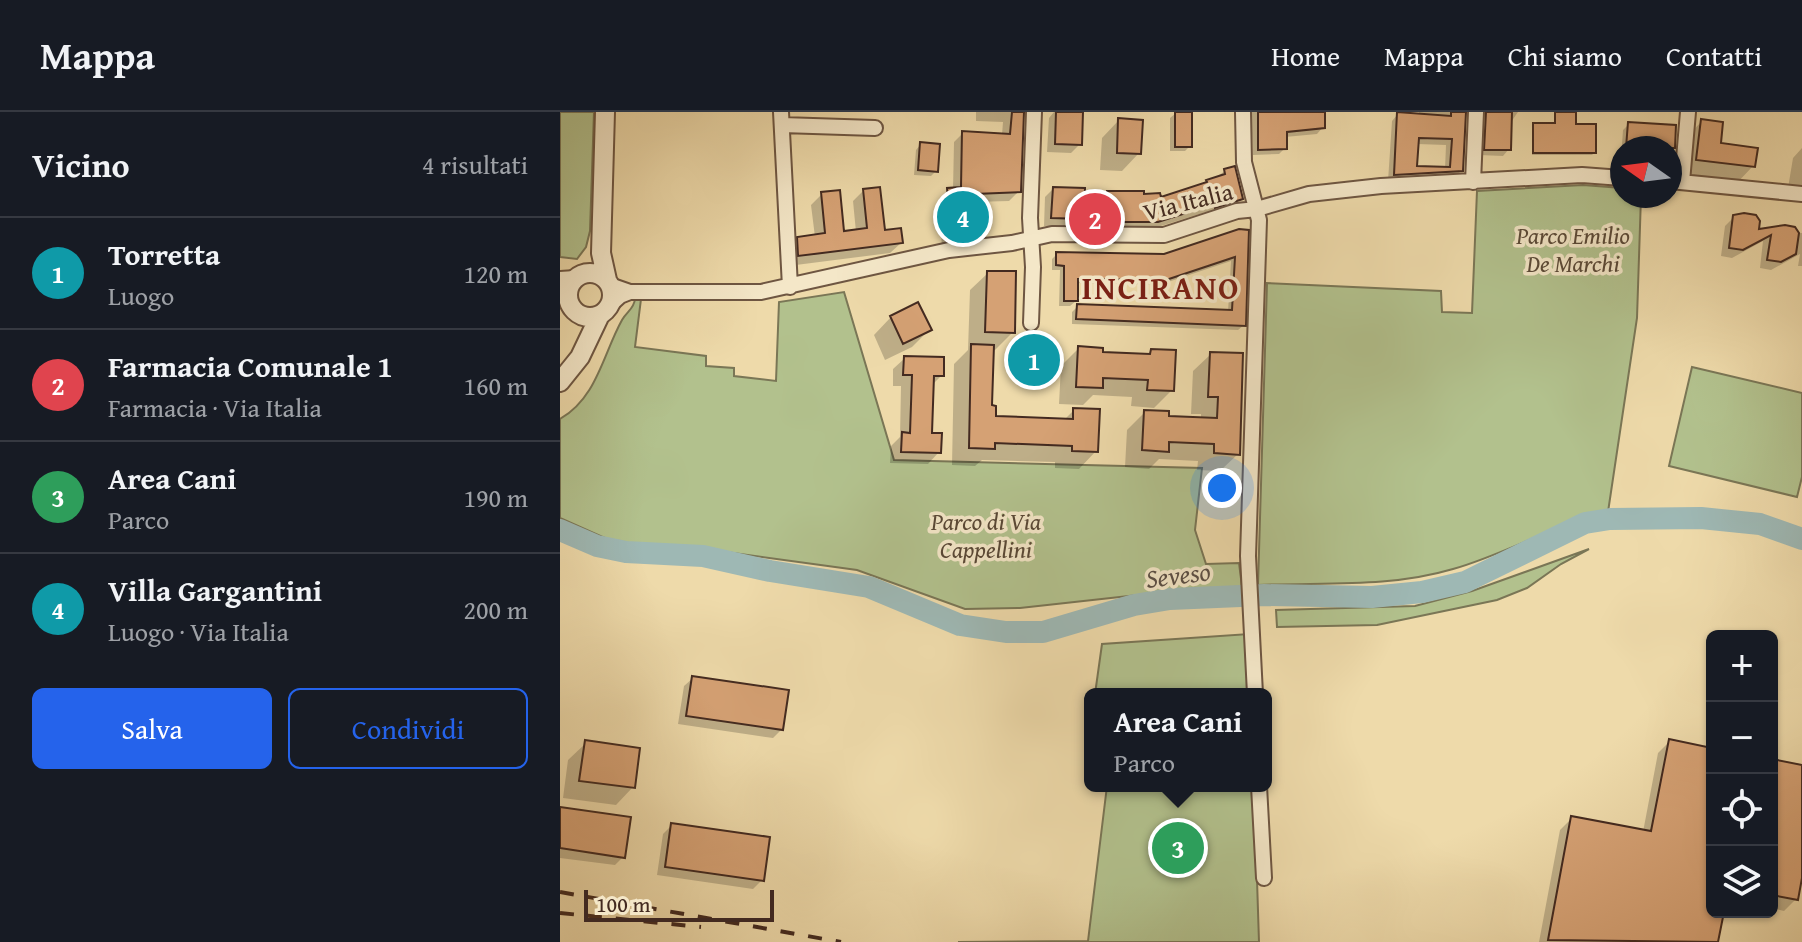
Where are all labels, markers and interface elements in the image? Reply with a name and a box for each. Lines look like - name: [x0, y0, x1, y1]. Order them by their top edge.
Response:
- text: Mappa: [40, 27, 155, 83]
- text: Home: [1271, 35, 1340, 76]
- text: Mappa: [1384, 35, 1464, 76]
- text: Chi siamo: [1508, 35, 1622, 76]
- text: Contatti: [1666, 35, 1762, 76]
- north arrow: [1610, 136, 1682, 208]
- text: Vicino: [32, 140, 130, 189]
- text: 4 risultati: [422, 145, 528, 184]
- street label: Via Italia: [1139, 173, 1237, 230]
- pin: 4: [937, 187, 989, 247]
- pin: 2: [1069, 189, 1121, 249]
- park label: Parco Emilio De Marchi: [1515, 218, 1630, 281]
- text: Torretta: [108, 232, 220, 276]
- text: 1: [51, 254, 65, 293]
- text: 120 m: [463, 254, 528, 293]
- district label: INCIRANO: [1082, 264, 1240, 311]
- text: Luogo: [108, 276, 174, 315]
- pin: 1: [1008, 330, 1060, 390]
- text: Farmacia Comunale 1: [108, 344, 393, 388]
- text: 2: [51, 366, 65, 405]
- text: 160 m: [463, 366, 528, 405]
- text: Farmacia · Via Italia: [108, 388, 322, 427]
- text: Area Cani: [108, 456, 237, 500]
- your location: [1202, 468, 1242, 508]
- text: 3: [51, 478, 65, 517]
- text: 190 m: [463, 478, 528, 517]
- text: Parco: [108, 500, 169, 539]
- park label: Parco di Via Cappellini: [930, 504, 1041, 567]
- water label: Seveso: [1143, 551, 1212, 598]
- text: Villa Gargantini: [108, 568, 322, 612]
- text: 4: [51, 590, 65, 629]
- text: 200 m: [463, 590, 528, 629]
- text: Luogo · Via Italia: [108, 612, 289, 651]
- map controls: [1706, 630, 1778, 918]
- button: +: [1706, 630, 1778, 702]
- button: Salva: [32, 688, 272, 769]
- button: Condividi: [288, 688, 528, 769]
- popup: [1084, 688, 1272, 792]
- text: Area Cani: [1114, 699, 1242, 743]
- button: −: [1706, 702, 1778, 774]
- text: Parco: [1114, 743, 1175, 782]
- button: locate: [1706, 774, 1778, 846]
- pin: 3: [1152, 818, 1204, 878]
- button: layers: [1706, 846, 1778, 918]
- scale bar: [584, 886, 774, 922]
- text: 100 m: [596, 888, 651, 920]

